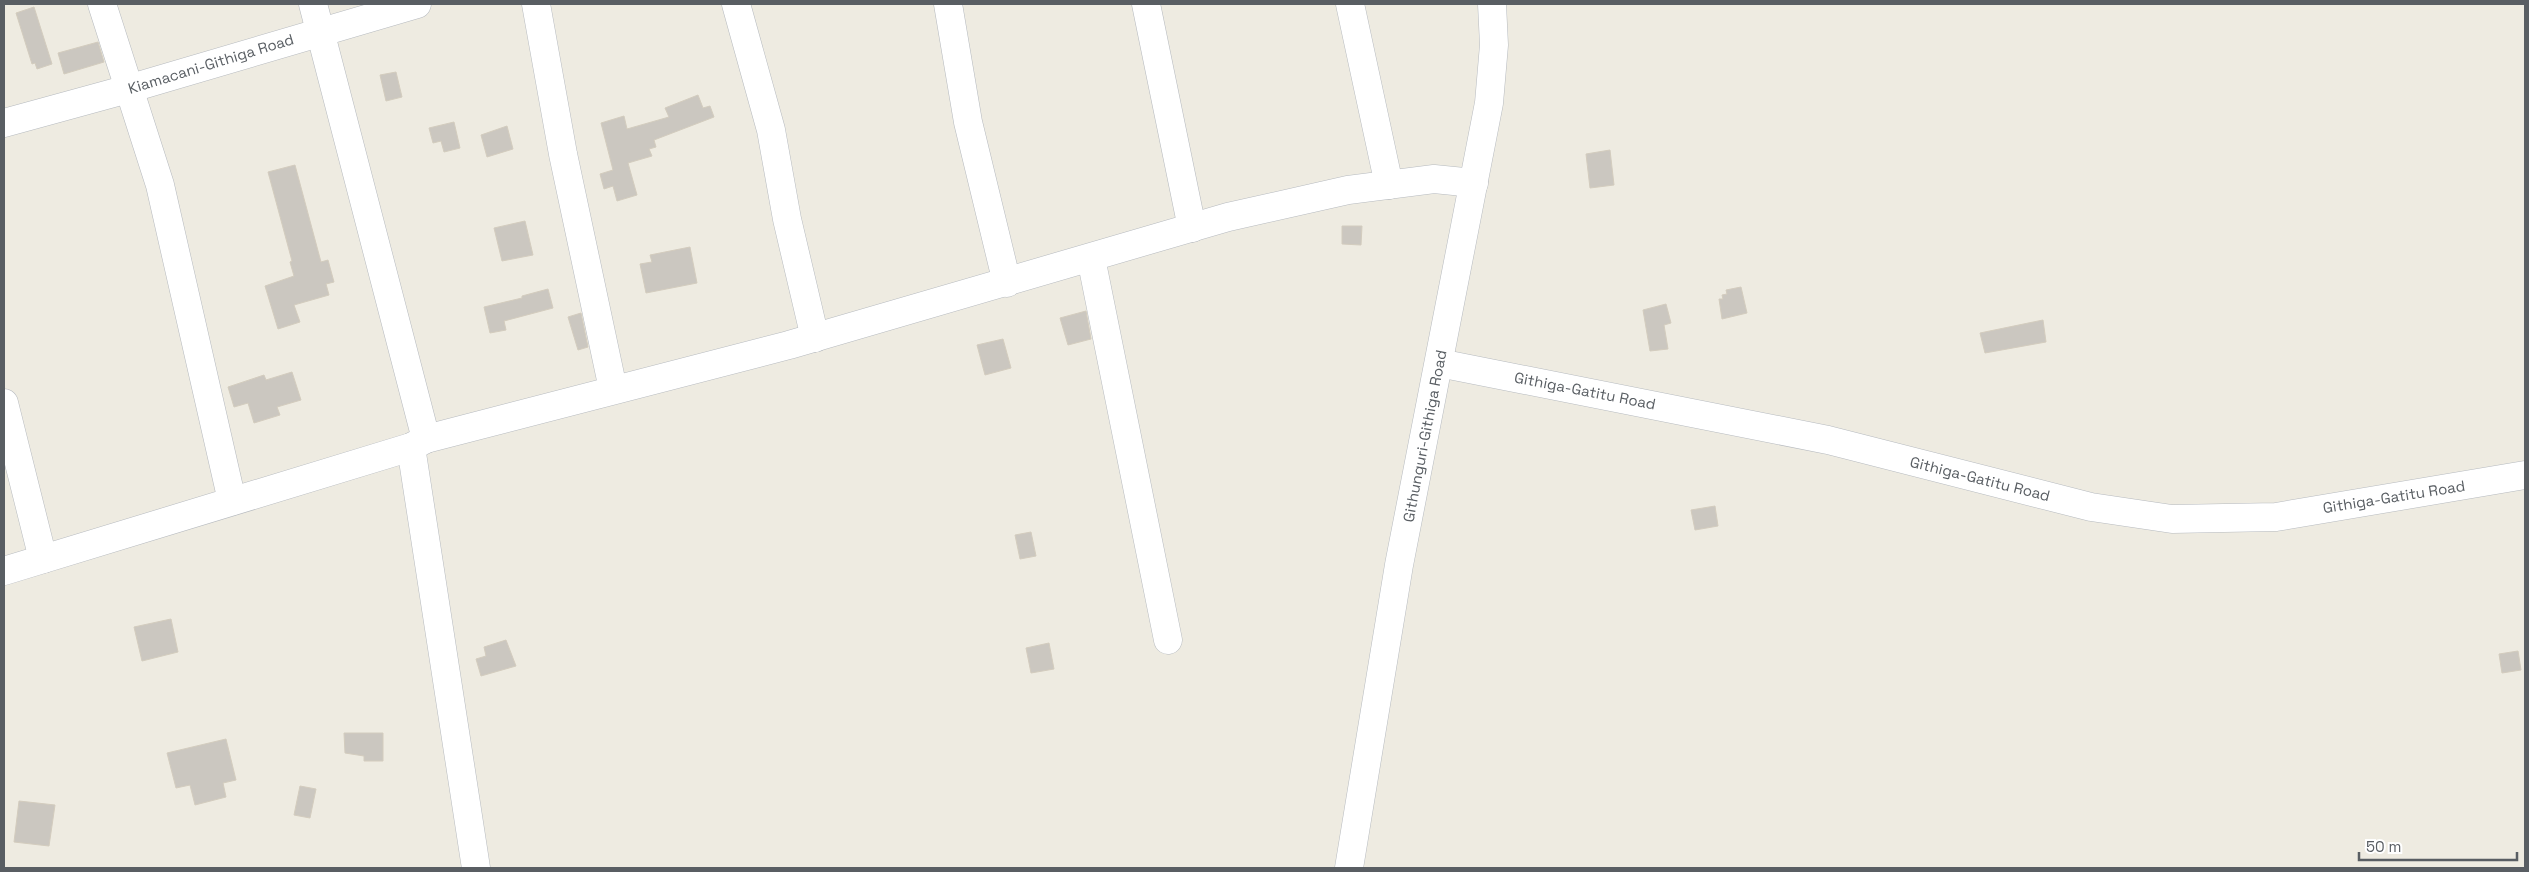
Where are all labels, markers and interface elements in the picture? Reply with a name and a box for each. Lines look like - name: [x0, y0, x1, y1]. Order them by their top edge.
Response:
- street label: Kiamacani-Githiga Road: [126, 29, 296, 98]
- street label: Githunguri-Githiga Road: [1398, 348, 1451, 524]
- street label: Githiga-Gatitu Road: [1513, 367, 1657, 414]
- street label: Githiga-Gatitu Road: [1908, 452, 2052, 505]
- street label: Githiga-Gatitu Road: [2321, 476, 2466, 517]
- scale bar: [2359, 830, 2516, 862]
- text: 50 m: [2366, 837, 2401, 856]

